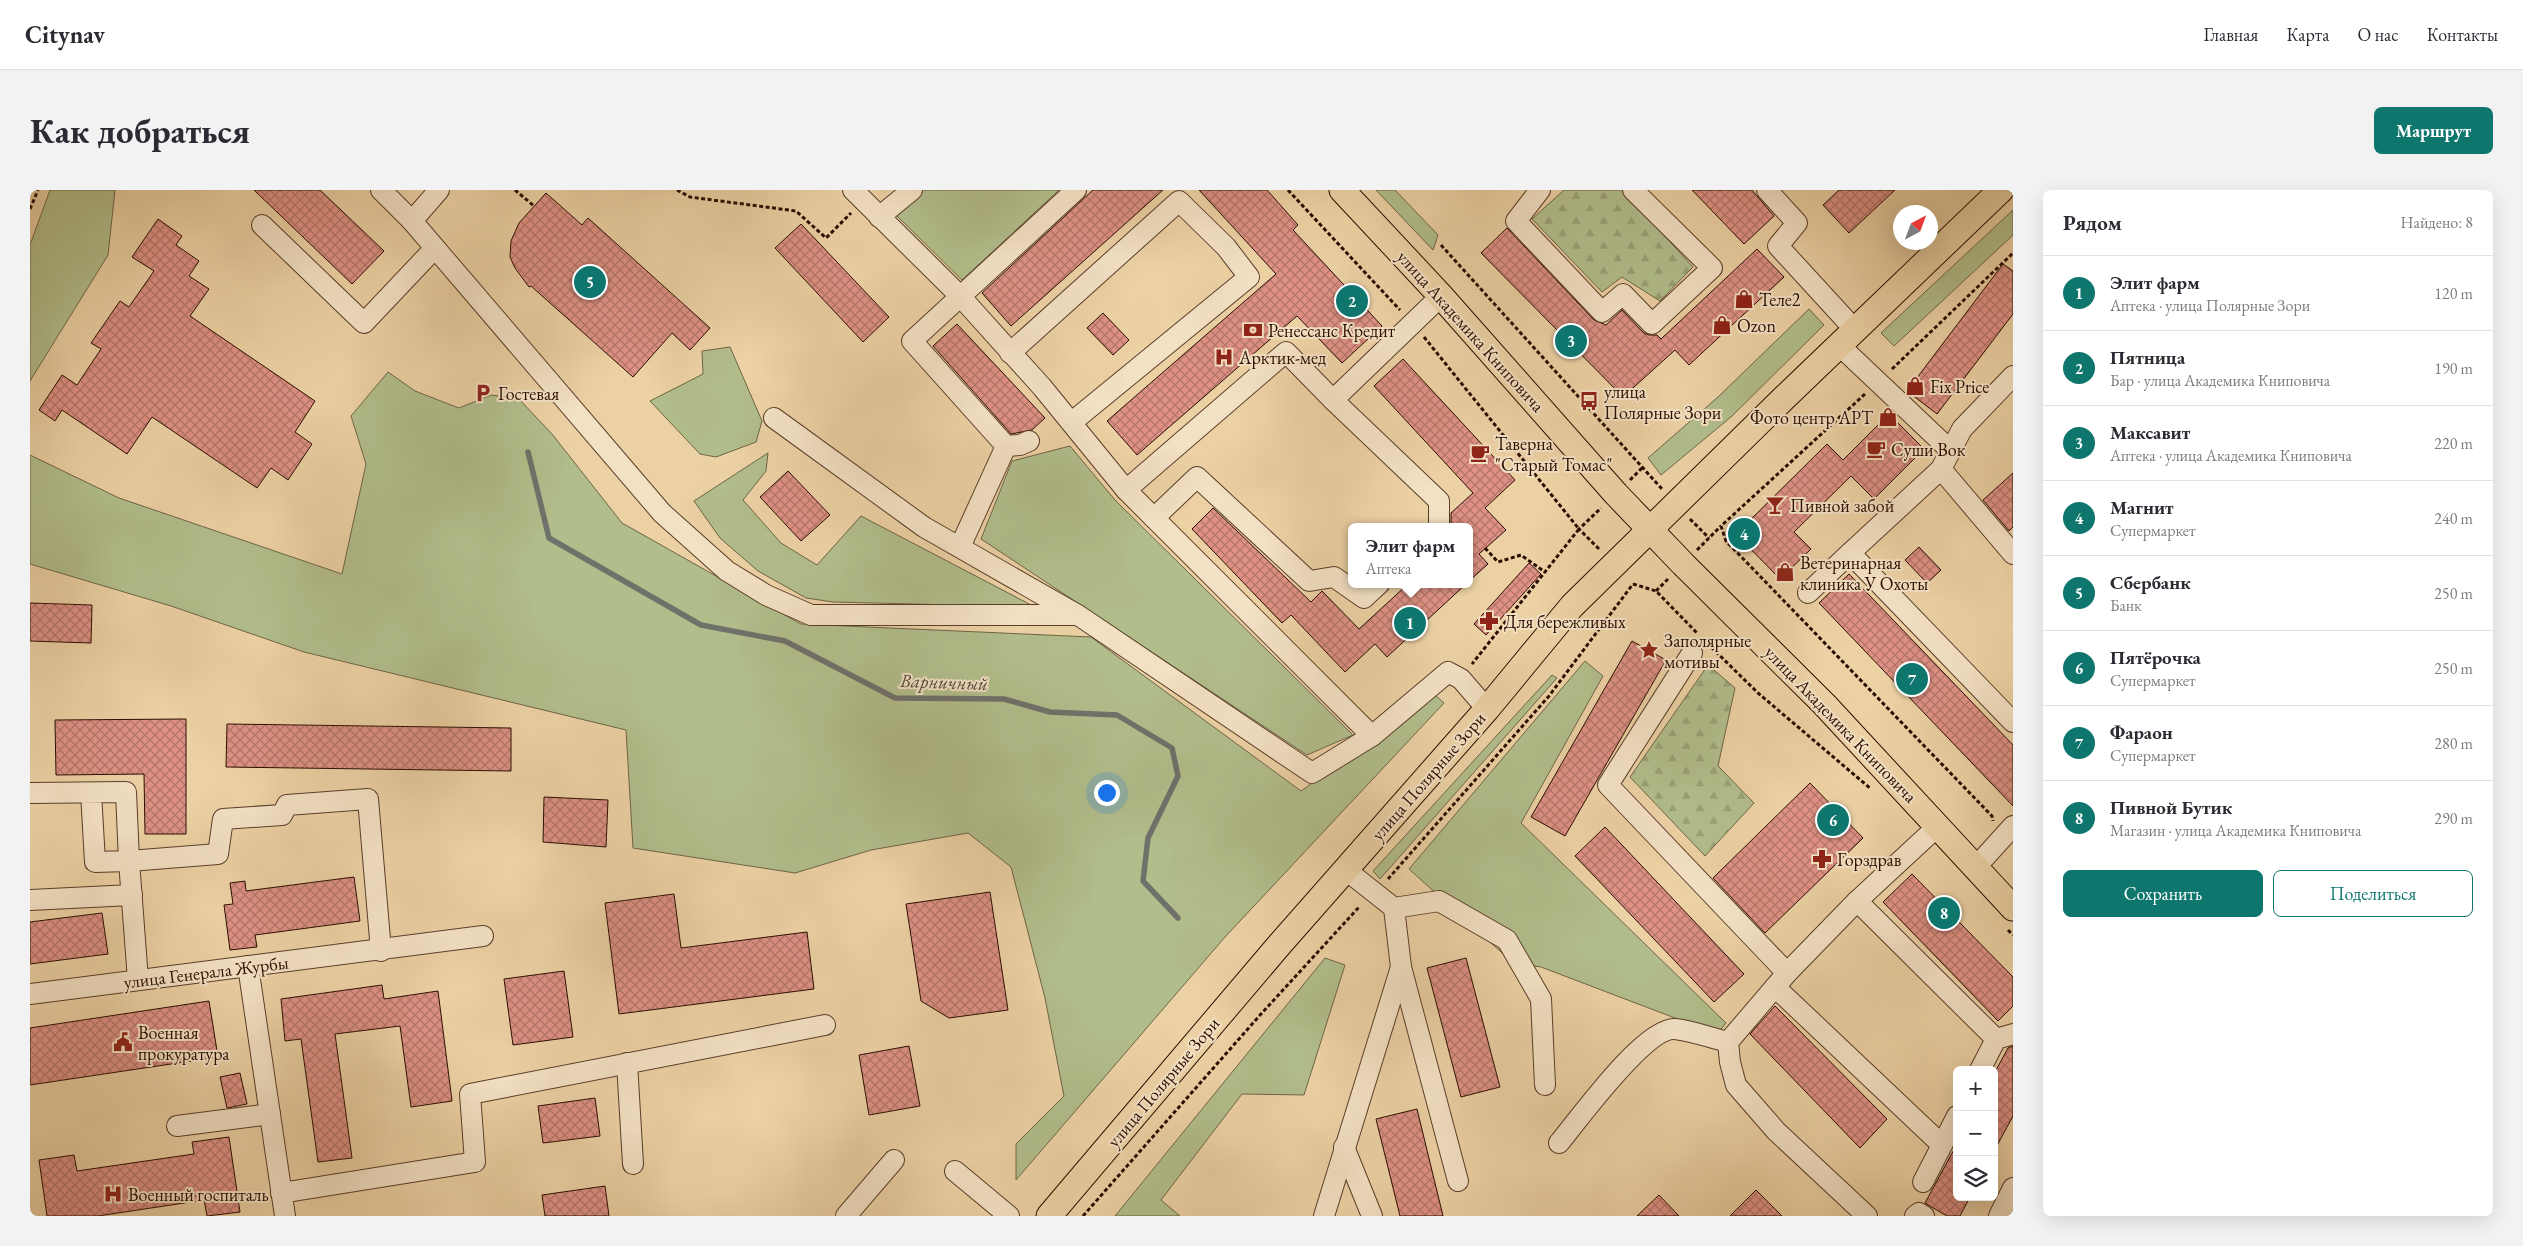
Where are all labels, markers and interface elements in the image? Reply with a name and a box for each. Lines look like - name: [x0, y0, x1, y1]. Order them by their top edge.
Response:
- text: Citynav: [25, 19, 105, 50]
- text: Главная: [2204, 23, 2258, 46]
- text: Карта: [2286, 23, 2329, 46]
- text: О нас: [2357, 23, 2399, 46]
- text: Контакты: [2427, 23, 2498, 46]
- button: Маршрут: [2374, 107, 2493, 154]
- text: Как добраться: [30, 108, 250, 153]
- north arrow: [1893, 205, 1938, 250]
- text: Рядом: [2063, 209, 2122, 236]
- text: Найдено: 8: [2401, 212, 2473, 233]
- street label: улица Академика Книповича: [1392, 245, 1550, 417]
- pin: 5: [574, 263, 606, 301]
- text: Элит фарм: [2110, 270, 2200, 295]
- pin: 2: [1336, 282, 1368, 320]
- text: 1: [2075, 283, 2083, 304]
- text: 120 m: [2434, 283, 2473, 304]
- shop icon: Теле2: [1733, 288, 1755, 310]
- place label: Теле2: [1759, 288, 1801, 311]
- text: Аптека · улица Полярные Зори: [2110, 295, 2310, 316]
- shop icon: Ozon: [1711, 314, 1733, 336]
- place label: Ozon: [1737, 314, 1776, 337]
- bank icon: Ренессанс Кредит: [1242, 319, 1264, 341]
- place label: Ренессанс Кредит: [1268, 319, 1396, 342]
- pin: 3: [1555, 322, 1587, 360]
- text: Пятница: [2110, 345, 2185, 370]
- hospital icon: Арктик-мед: [1213, 346, 1235, 368]
- place label: Арктик-мед: [1238, 346, 1326, 369]
- text: 2: [2075, 358, 2083, 379]
- text: 190 m: [2434, 358, 2473, 379]
- text: Бар · улица Академика Книповича: [2110, 370, 2330, 391]
- shop icon: Fix Price: [1904, 375, 1926, 397]
- place label: Fix Price: [1930, 375, 1989, 398]
- place label: улица Полярные Зори: [1604, 380, 1722, 424]
- parking icon: Гостевая: [472, 382, 494, 404]
- place label: Гостевая: [498, 382, 559, 405]
- bus stop icon: улица Полярные Зори: [1578, 390, 1600, 412]
- place label: Фото центр АРТ: [1750, 406, 1874, 429]
- shop icon: Фото центр АРТ: [1877, 406, 1899, 428]
- text: Максавит: [2110, 420, 2190, 445]
- place label: Таверна "Старый Томас": [1495, 432, 1612, 476]
- text: 3: [2075, 433, 2083, 454]
- text: 220 m: [2434, 433, 2473, 454]
- cafe icon: Суши Вок: [1865, 438, 1887, 460]
- place label: Суши Вок: [1891, 438, 1966, 461]
- cafe icon: Таверна "Старый Томас": [1469, 442, 1491, 464]
- text: Аптека · улица Академика Книповича: [2110, 445, 2352, 466]
- bar icon: Пивной забой: [1764, 494, 1786, 516]
- place label: Пивной забой: [1790, 494, 1895, 517]
- text: Магнит: [2110, 495, 2174, 520]
- text: 4: [2075, 508, 2083, 529]
- text: 240 m: [2434, 508, 2473, 529]
- pin: 4: [1728, 515, 1760, 553]
- text: Супермаркет: [2110, 520, 2196, 541]
- popup: [1348, 523, 1473, 588]
- text: Элит фарм: [1366, 533, 1455, 558]
- place label: Ветеринарная клиника У Охоты: [1800, 551, 1928, 595]
- text: Аптека: [1366, 558, 1411, 579]
- shop icon: Ветеринарная клиника У Охоты: [1774, 561, 1796, 583]
- text: Сбербанк: [2110, 570, 2191, 595]
- text: 5: [2075, 583, 2083, 604]
- text: 250 m: [2434, 583, 2473, 604]
- text: Банк: [2110, 595, 2142, 616]
- pin: 1: [1394, 604, 1426, 642]
- pharmacy icon: Для бережливых: [1478, 610, 1500, 632]
- place label: Для бережливых: [1504, 610, 1626, 633]
- place label: Заполярные мотивы: [1664, 629, 1751, 673]
- place icon: Заполярные мотивы: [1638, 639, 1660, 661]
- street label: улица Академика Книповича: [1760, 641, 1923, 808]
- text: Пятёрочка: [2110, 645, 2201, 670]
- text: 6: [2075, 658, 2083, 679]
- text: 250 m: [2434, 658, 2473, 679]
- pin: 7: [1896, 660, 1928, 698]
- water label: Варничный: [899, 668, 989, 696]
- text: Супермаркет: [2110, 670, 2196, 691]
- street label: улица Полярные Зори: [1366, 707, 1490, 845]
- text: Фараон: [2110, 720, 2173, 745]
- text: 7: [2075, 733, 2083, 754]
- text: 280 m: [2434, 733, 2473, 754]
- text: Супермаркет: [2110, 745, 2196, 766]
- your location: [1094, 780, 1120, 806]
- text: Пивной Бутик: [2110, 795, 2232, 820]
- pin: 6: [1817, 801, 1849, 839]
- text: 8: [2075, 808, 2083, 829]
- text: 290 m: [2434, 808, 2473, 829]
- text: Магазин · улица Академика Книповича: [2110, 820, 2361, 841]
- pharmacy icon: Горздрав: [1811, 848, 1833, 870]
- place label: Горздрав: [1837, 848, 1902, 871]
- button: Сохранить: [2063, 870, 2263, 917]
- button: Поделиться: [2273, 870, 2473, 917]
- pin: 8: [1928, 894, 1960, 932]
- street label: улица Генерала Журбы: [122, 950, 290, 994]
- street label: улица Полярные Зори: [1102, 1012, 1225, 1152]
- place label: Военная прокуратура: [138, 1021, 230, 1065]
- public building icon: Военная прокуратура: [112, 1031, 134, 1053]
- map controls: [1953, 1066, 1998, 1201]
- button: +: [1953, 1066, 1998, 1111]
- button: −: [1953, 1111, 1998, 1156]
- button: layers: [1953, 1156, 1998, 1201]
- hospital icon: Военный госпиталь: [102, 1183, 124, 1205]
- place label: Военный госпиталь: [128, 1183, 269, 1206]

